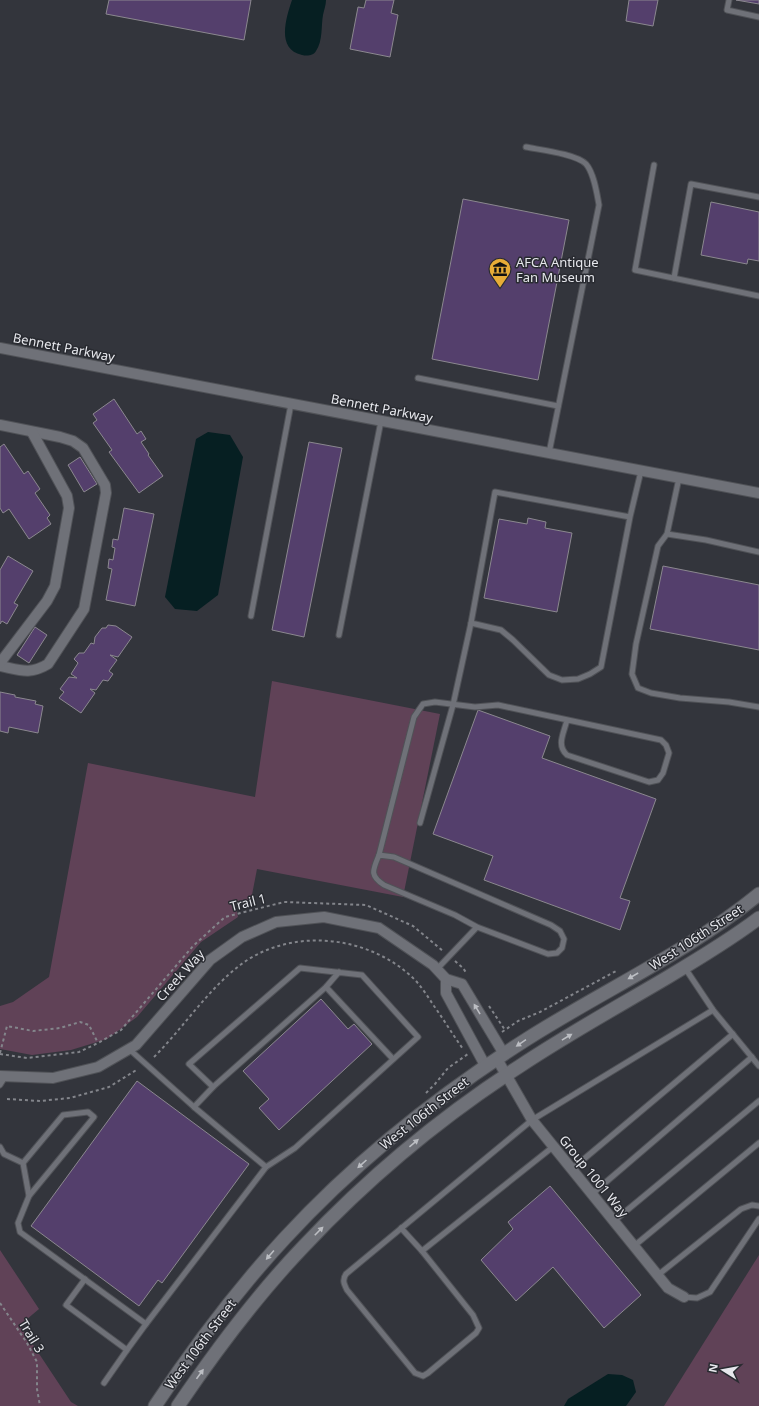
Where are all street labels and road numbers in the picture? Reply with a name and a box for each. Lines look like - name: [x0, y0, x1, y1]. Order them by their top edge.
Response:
- street label: Bennett Parkway: [11, 328, 117, 366]
- street label: Bennett Parkway: [329, 389, 435, 427]
- street label: Trail 1: [228, 889, 268, 915]
- street label: West 106th Street: [646, 900, 747, 974]
- street label: Creek Way: [152, 945, 208, 1005]
- street label: West 106th Street: [376, 1072, 472, 1153]
- street label: Group 1001 Way: [555, 1131, 633, 1221]
- street label: West 106th Street: [160, 1295, 240, 1393]
- street label: Trail 3: [15, 1316, 49, 1356]

